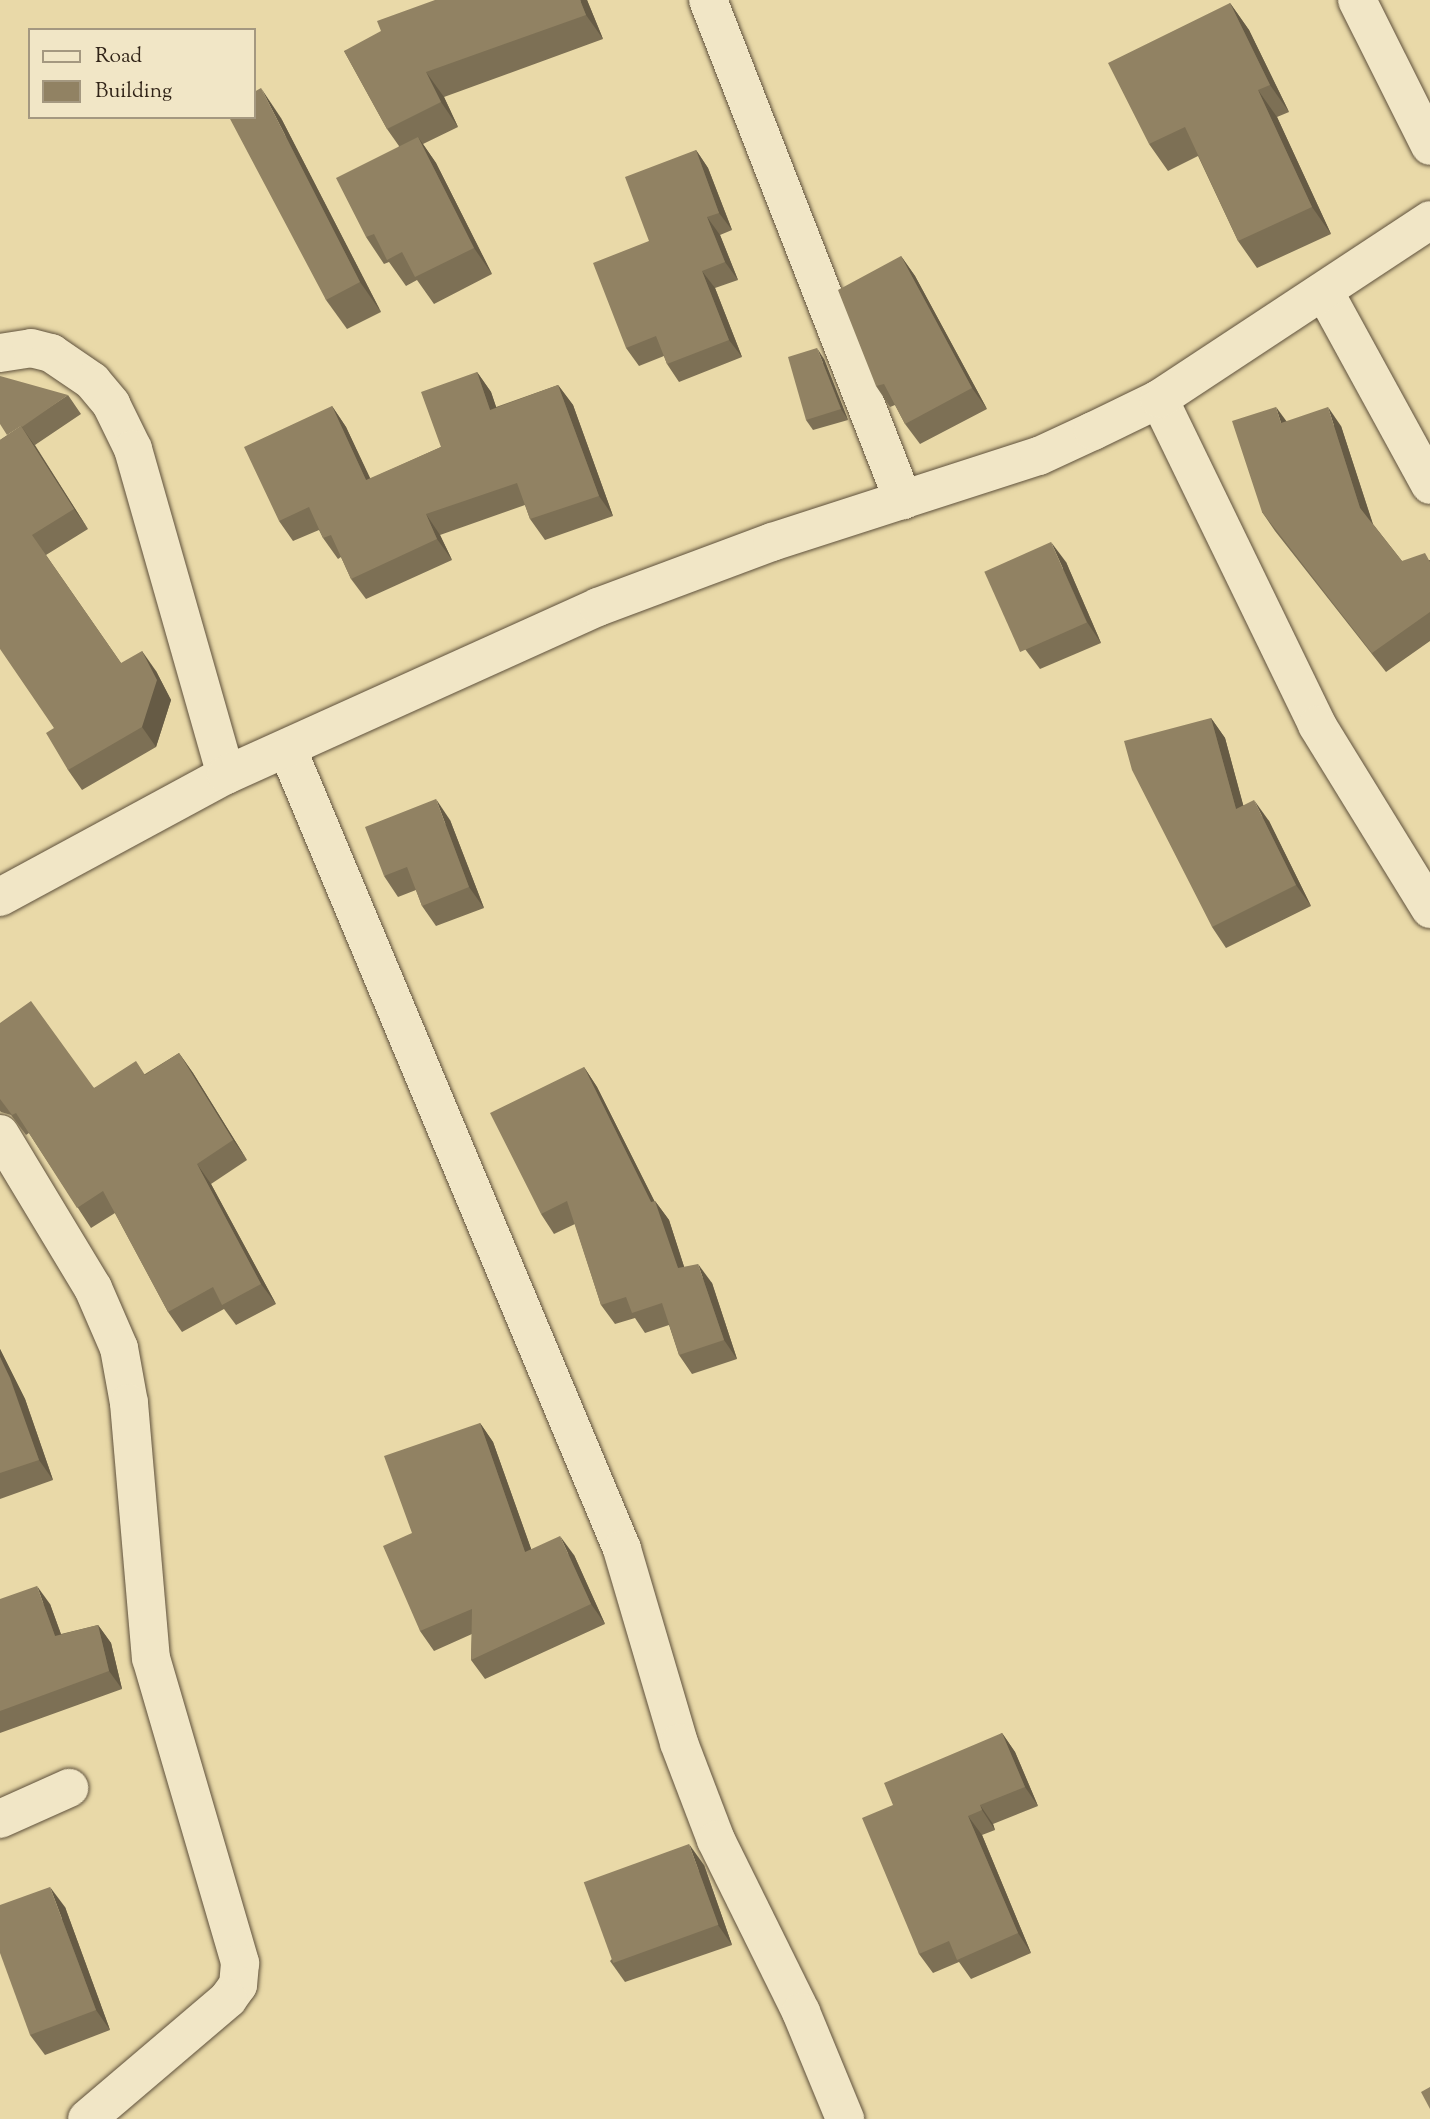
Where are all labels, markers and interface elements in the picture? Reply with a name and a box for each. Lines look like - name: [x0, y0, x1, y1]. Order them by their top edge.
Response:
- legend: [28, 28, 256, 119]
- text: Road: [95, 42, 142, 72]
- text: Building: [95, 77, 172, 107]

